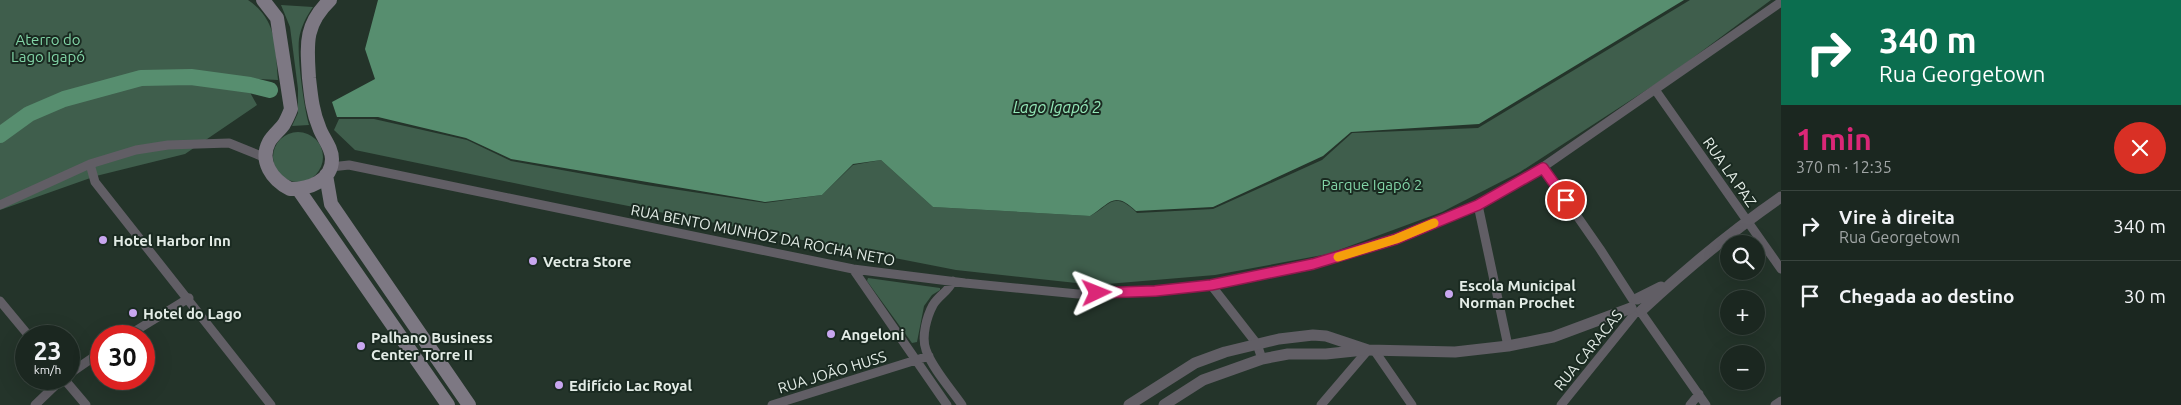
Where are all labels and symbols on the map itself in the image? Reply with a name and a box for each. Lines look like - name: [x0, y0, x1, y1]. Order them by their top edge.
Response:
- park label: Aterro do Lago Igapó: [11, 31, 85, 65]
- water label: Lago Igapó 2: [1013, 98, 1101, 116]
- street label: RUA LA PAZ: [1700, 134, 1760, 210]
- park label: Parque Igapó 2: [1322, 176, 1422, 193]
- pin: [1545, 179, 1587, 221]
- street label: RUA BENTO MUNHOZ DA ROCHA NETO: [629, 201, 897, 269]
- place label: Hotel Harbor Inn: [113, 232, 231, 249]
- marker: Hotel Harbor Inn: [97, 234, 109, 246]
- place label: Vectra Store: [543, 253, 631, 270]
- marker: Vectra Store: [527, 255, 539, 267]
- position arrow: [1070, 266, 1122, 318]
- place label: Escola Municipal Norman Prochet: [1459, 277, 1576, 311]
- marker: Escola Municipal Norman Prochet: [1443, 288, 1455, 300]
- place label: Hotel do Lago: [143, 305, 242, 322]
- street label: RUA CARACAS: [1550, 306, 1626, 394]
- marker: Hotel do Lago: [127, 307, 139, 319]
- speed limit sign: 30: [90, 325, 155, 390]
- place label: Angeloni: [841, 326, 904, 343]
- marker: Angeloni: [825, 328, 837, 340]
- place label: Palhano Business Center Torre II: [371, 329, 493, 363]
- marker: Palhano Business Center Torre II: [355, 340, 367, 352]
- street label: RUA JOÃO HUSS: [776, 347, 889, 397]
- place label: Edifício Lac Royal: [569, 377, 693, 394]
- marker: Edifício Lac Royal: [553, 379, 565, 391]

